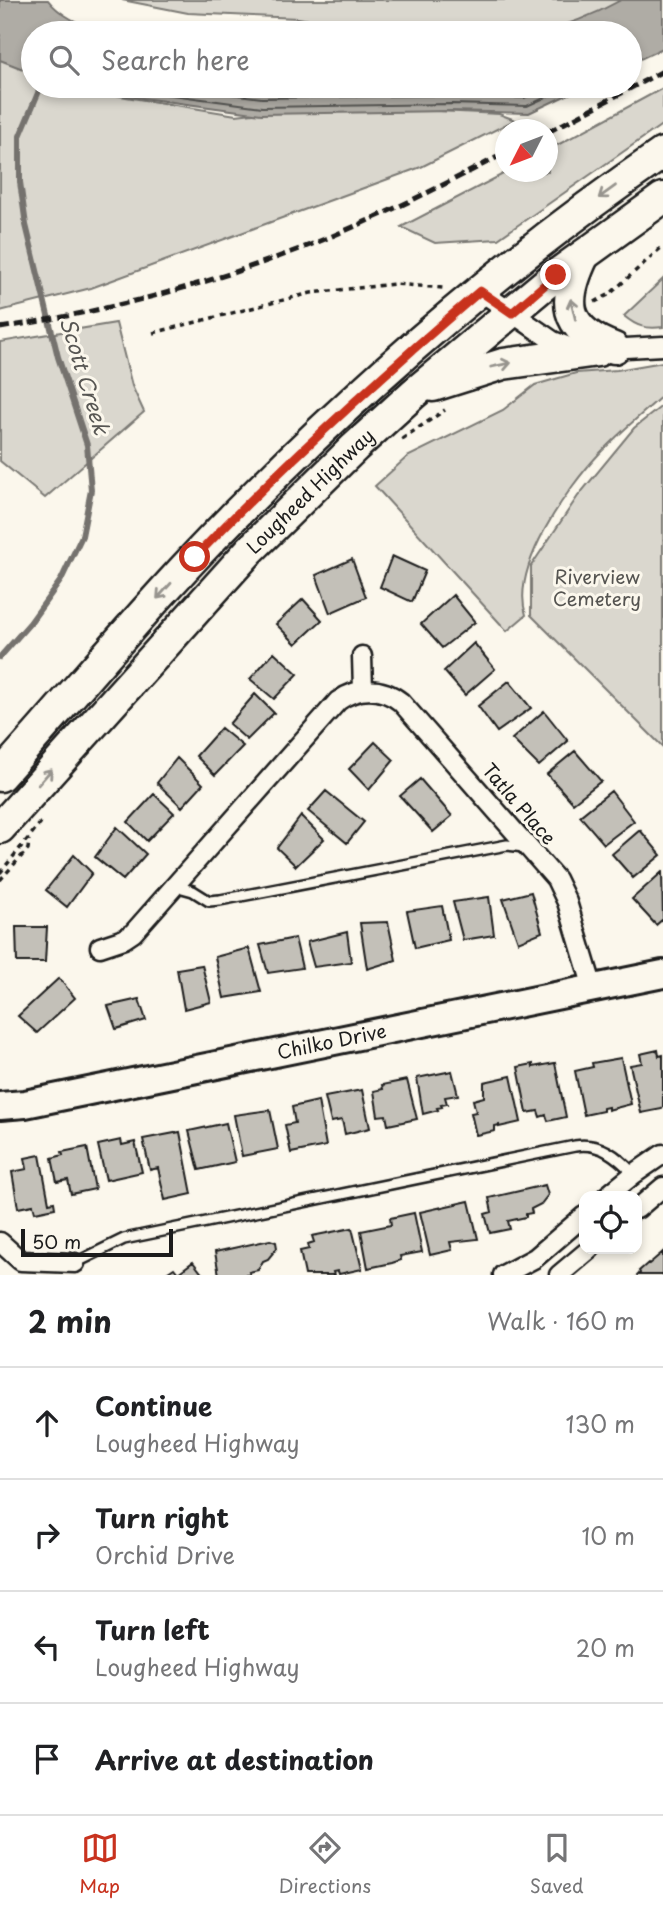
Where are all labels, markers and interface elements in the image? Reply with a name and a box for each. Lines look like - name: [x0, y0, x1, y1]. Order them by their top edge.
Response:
- search box: [21, 21, 642, 98]
- text: Search here: [101, 40, 250, 79]
- icon: search: [45, 41, 83, 79]
- north arrow: [495, 119, 558, 182]
- one-way arrow: [598, 185, 617, 199]
- route end: [540, 259, 571, 290]
- one-way arrow: [565, 298, 579, 321]
- water label: Scott Creek: [53, 313, 119, 439]
- one-way arrow: [490, 358, 512, 371]
- street label: Lougheed Highway: [239, 421, 380, 560]
- route start: [179, 541, 210, 572]
- park label: Riverview Cemetery: [553, 562, 641, 612]
- one-way arrow: [157, 581, 173, 599]
- street label: Tatla Place: [476, 756, 563, 850]
- one-way arrow: [37, 768, 53, 786]
- street label: Chilko Drive: [274, 1016, 389, 1065]
- map controls: [579, 1191, 642, 1254]
- button: locate: [579, 1191, 642, 1254]
- scale bar: [21, 1226, 173, 1258]
- text: 50 m: [32, 1227, 81, 1255]
- text: 2 min: [28, 1298, 112, 1343]
- text: Walk · 160 m: [487, 1303, 635, 1338]
- text: Continue: [95, 1386, 212, 1425]
- icon: ahead: [28, 1404, 66, 1442]
- text: 130 m: [565, 1406, 635, 1441]
- text: Lougheed Highway: [95, 1425, 299, 1460]
- text: Turn right: [95, 1498, 229, 1537]
- icon: right: [28, 1516, 66, 1554]
- text: 10 m: [581, 1518, 635, 1553]
- text: Orchid Drive: [95, 1537, 235, 1572]
- text: Turn left: [95, 1610, 210, 1649]
- icon: left: [28, 1628, 66, 1666]
- text: 20 m: [576, 1630, 635, 1665]
- text: Lougheed Highway: [95, 1649, 299, 1684]
- icon: arrive: [28, 1740, 66, 1778]
- text: Arrive at destination: [95, 1740, 374, 1779]
- tab: Map: [79, 1829, 120, 1899]
- tab: Directions: [279, 1829, 371, 1899]
- tab: Saved: [530, 1829, 584, 1899]

